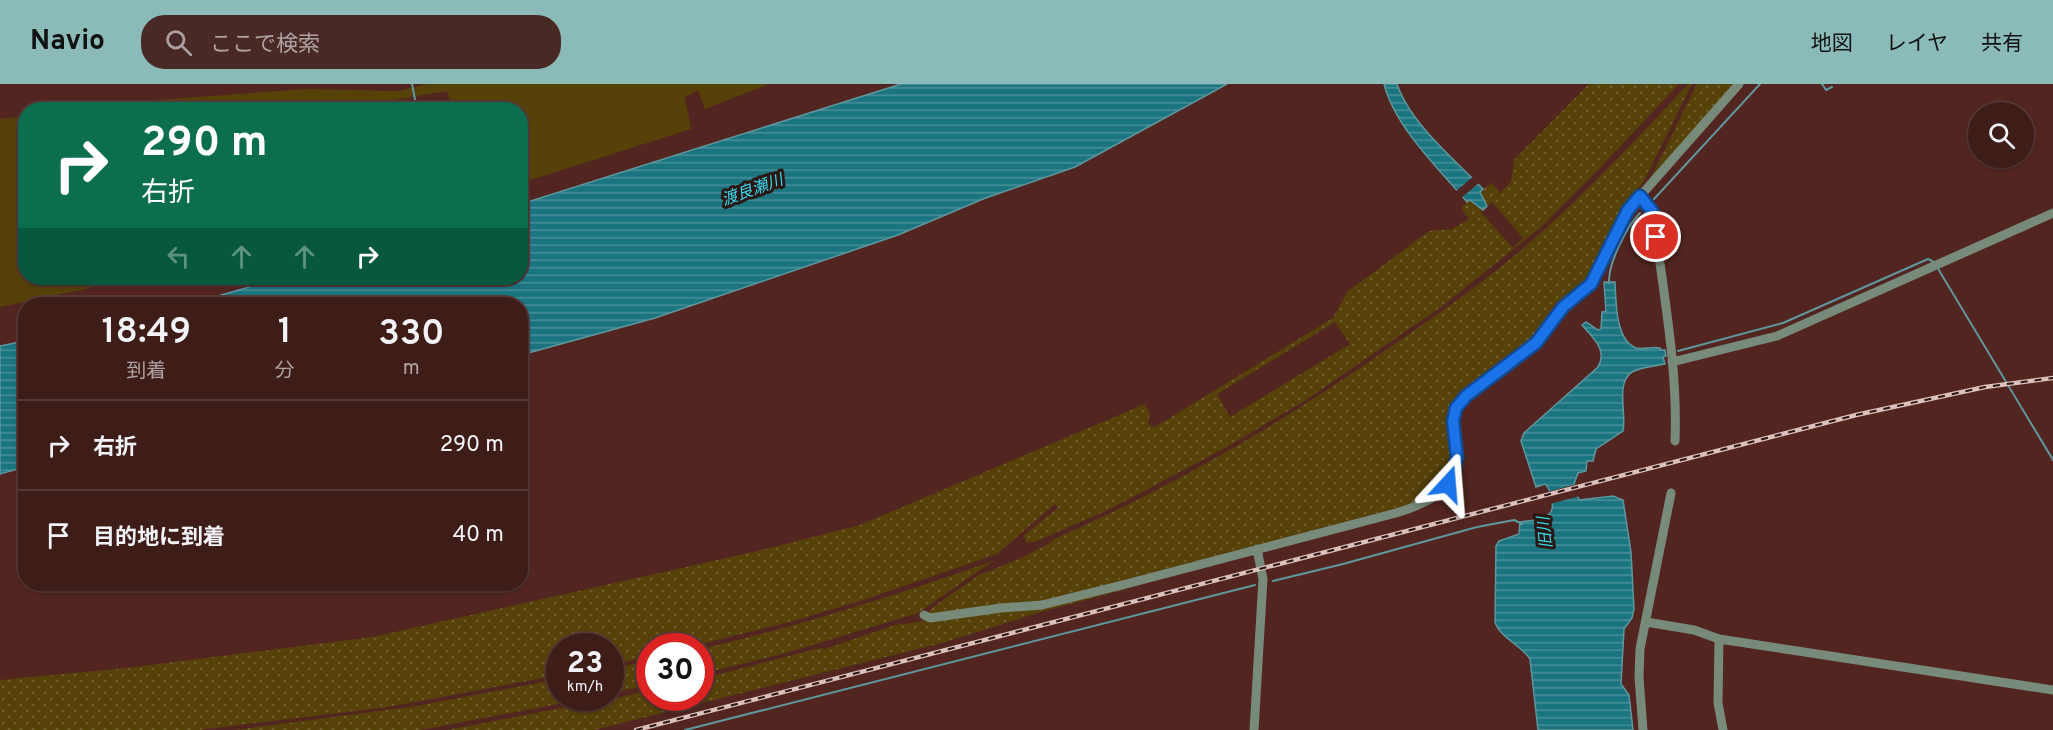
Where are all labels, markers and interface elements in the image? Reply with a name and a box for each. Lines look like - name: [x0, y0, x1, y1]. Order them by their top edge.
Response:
- search box: [141, 15, 561, 69]
- text: Navio: [30, 24, 105, 60]
- icon: search: [162, 26, 195, 59]
- text: 地図: [1811, 31, 1853, 58]
- text: レイヤ: [1886, 31, 1948, 58]
- text: 共有: [1981, 31, 2023, 58]
- text: ここで検索: [210, 32, 320, 59]
- map controls: [1968, 102, 2034, 168]
- button: search: [1968, 102, 2034, 168]
- text: 290 m: [141, 118, 268, 171]
- icon: right: [42, 126, 120, 204]
- water label: 渡良瀬川: [719, 170, 788, 211]
- text: 右折: [141, 177, 195, 211]
- pin: [1630, 211, 1681, 262]
- icon: arrive: [1639, 220, 1672, 253]
- icon: left: [162, 240, 195, 273]
- icon: ahead: [225, 240, 258, 273]
- icon: ahead: [288, 240, 321, 273]
- icon: right: [351, 240, 384, 273]
- text: 18:49: [102, 310, 191, 356]
- text: 1: [278, 310, 292, 356]
- text: 330: [378, 312, 444, 358]
- text: m: [403, 356, 420, 382]
- text: 到着: [126, 359, 166, 385]
- text: 分: [275, 359, 295, 385]
- icon: right: [42, 429, 75, 462]
- text: 290 m: [440, 432, 504, 459]
- text: 右折: [93, 435, 137, 462]
- position arrow: [1416, 452, 1480, 516]
- water label: 旧川: [1534, 514, 1558, 550]
- icon: arrive: [42, 519, 75, 552]
- text: 40 m: [452, 522, 504, 549]
- text: 目的地に到着: [93, 525, 225, 552]
- speed limit sign: 30: [636, 633, 714, 711]
- text: 23: [567, 646, 603, 683]
- text: km/h: [567, 678, 603, 697]

